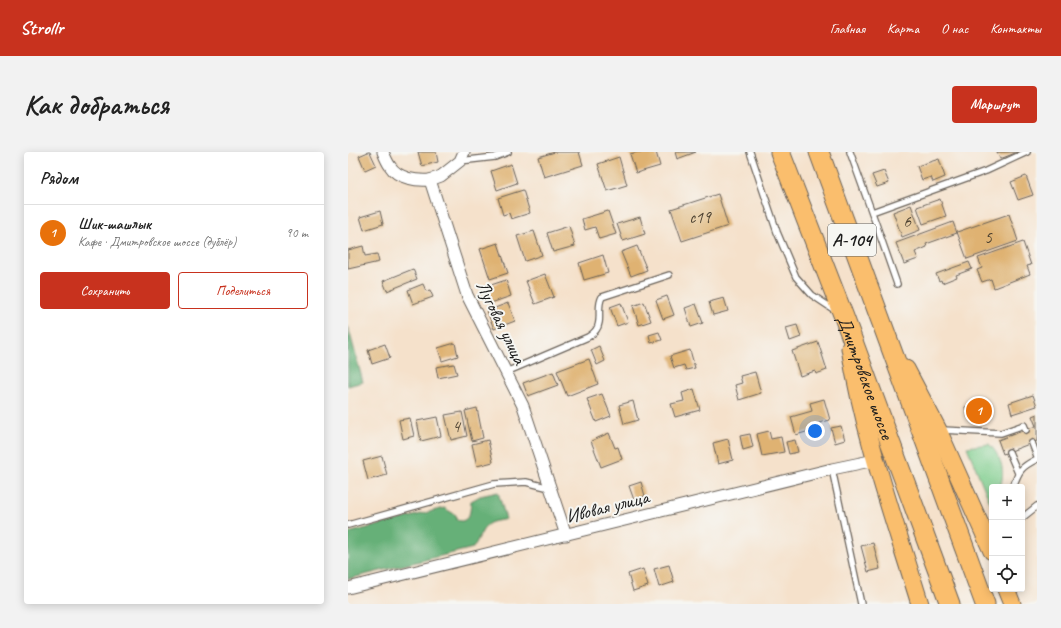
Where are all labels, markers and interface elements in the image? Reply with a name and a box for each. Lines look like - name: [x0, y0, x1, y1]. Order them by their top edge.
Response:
- text: Strollr: [20, 16, 63, 40]
- text: Главная: [830, 20, 865, 37]
- text: Карта: [887, 20, 919, 37]
- text: О нас: [941, 20, 968, 37]
- text: Контакты: [990, 20, 1041, 37]
- button: Маршрут: [952, 86, 1037, 123]
- text: Как добраться: [24, 87, 169, 122]
- text: Рядом: [40, 168, 78, 189]
- house number: с19: [689, 207, 712, 228]
- house number: 6: [903, 211, 912, 232]
- text: Шик-шашлык: [78, 215, 151, 234]
- road number: А-104: [828, 224, 876, 256]
- text: 1: [50, 225, 56, 241]
- text: 90 m: [286, 225, 308, 241]
- house number: 5: [984, 227, 993, 248]
- text: Кафе · Дмитровское шоссе (дублёр): [78, 234, 236, 250]
- button: Сохранить: [40, 272, 170, 309]
- button: Поделиться: [178, 272, 308, 309]
- street label: Луговая улица: [471, 277, 532, 370]
- street label: Дмитровское шоссе: [831, 312, 900, 444]
- pin: 1: [966, 396, 992, 426]
- house number: 4: [452, 416, 462, 437]
- your location: [805, 421, 825, 441]
- map controls: [989, 484, 1025, 592]
- button: +: [989, 484, 1025, 520]
- street label: Ивовая улица: [563, 485, 653, 529]
- button: −: [989, 520, 1025, 556]
- button: locate: [989, 556, 1025, 592]

